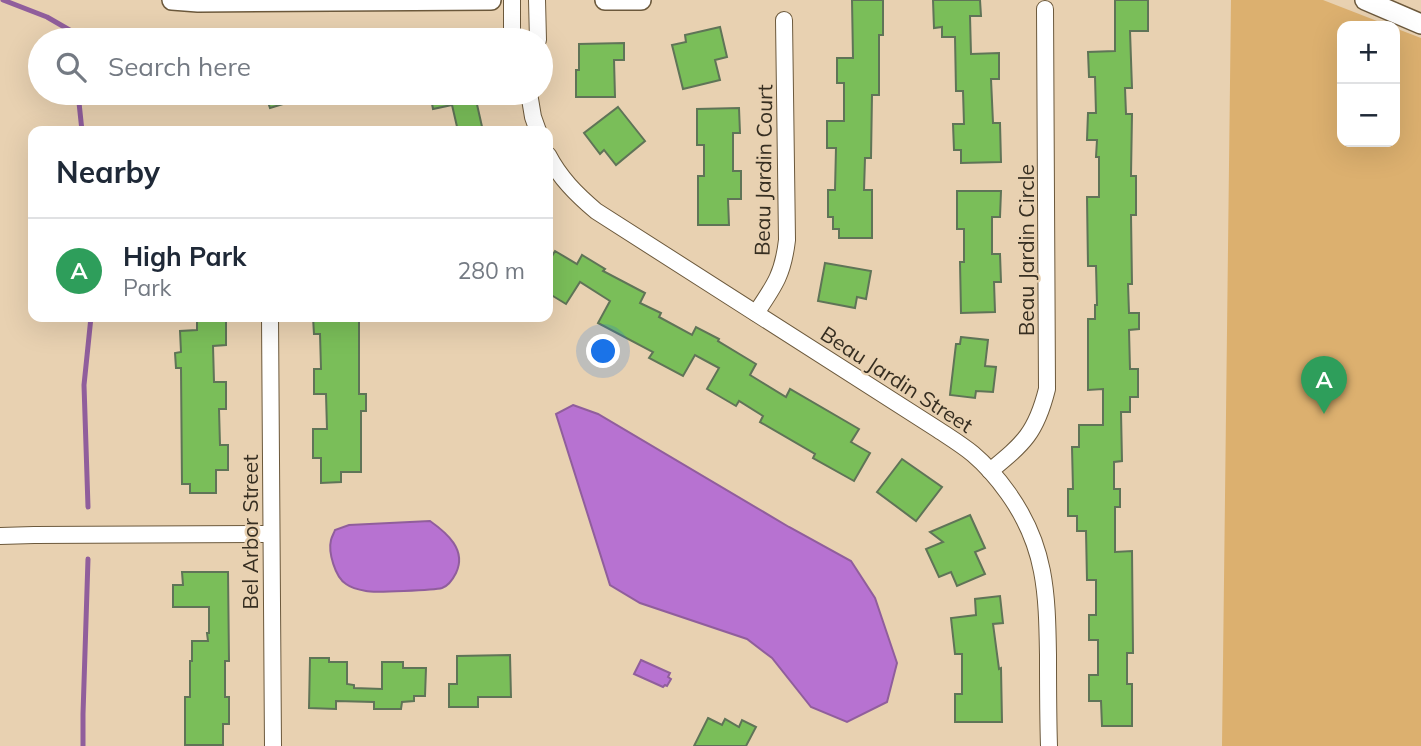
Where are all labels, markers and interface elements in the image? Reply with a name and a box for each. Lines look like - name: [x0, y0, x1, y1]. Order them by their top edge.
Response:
- map controls: [1337, 21, 1400, 147]
- button: +: [1337, 21, 1400, 84]
- search box: [28, 28, 553, 105]
- icon: search: [52, 48, 90, 86]
- text: Search here: [108, 50, 251, 83]
- street label: Beau Jardin Court: [749, 84, 777, 256]
- button: −: [1337, 84, 1400, 147]
- text: Nearby: [56, 153, 160, 191]
- street label: Beau Jardin Circle: [1013, 164, 1039, 336]
- text: High Park: [123, 240, 246, 273]
- text: A: [70, 256, 88, 285]
- text: 280 m: [457, 256, 525, 285]
- text: Park: [123, 273, 171, 302]
- street label: Beau Jardin Street: [816, 320, 978, 438]
- your location: [586, 334, 620, 368]
- pin: A: [1301, 356, 1347, 414]
- street label: Bel Arbor Street: [237, 454, 263, 610]

